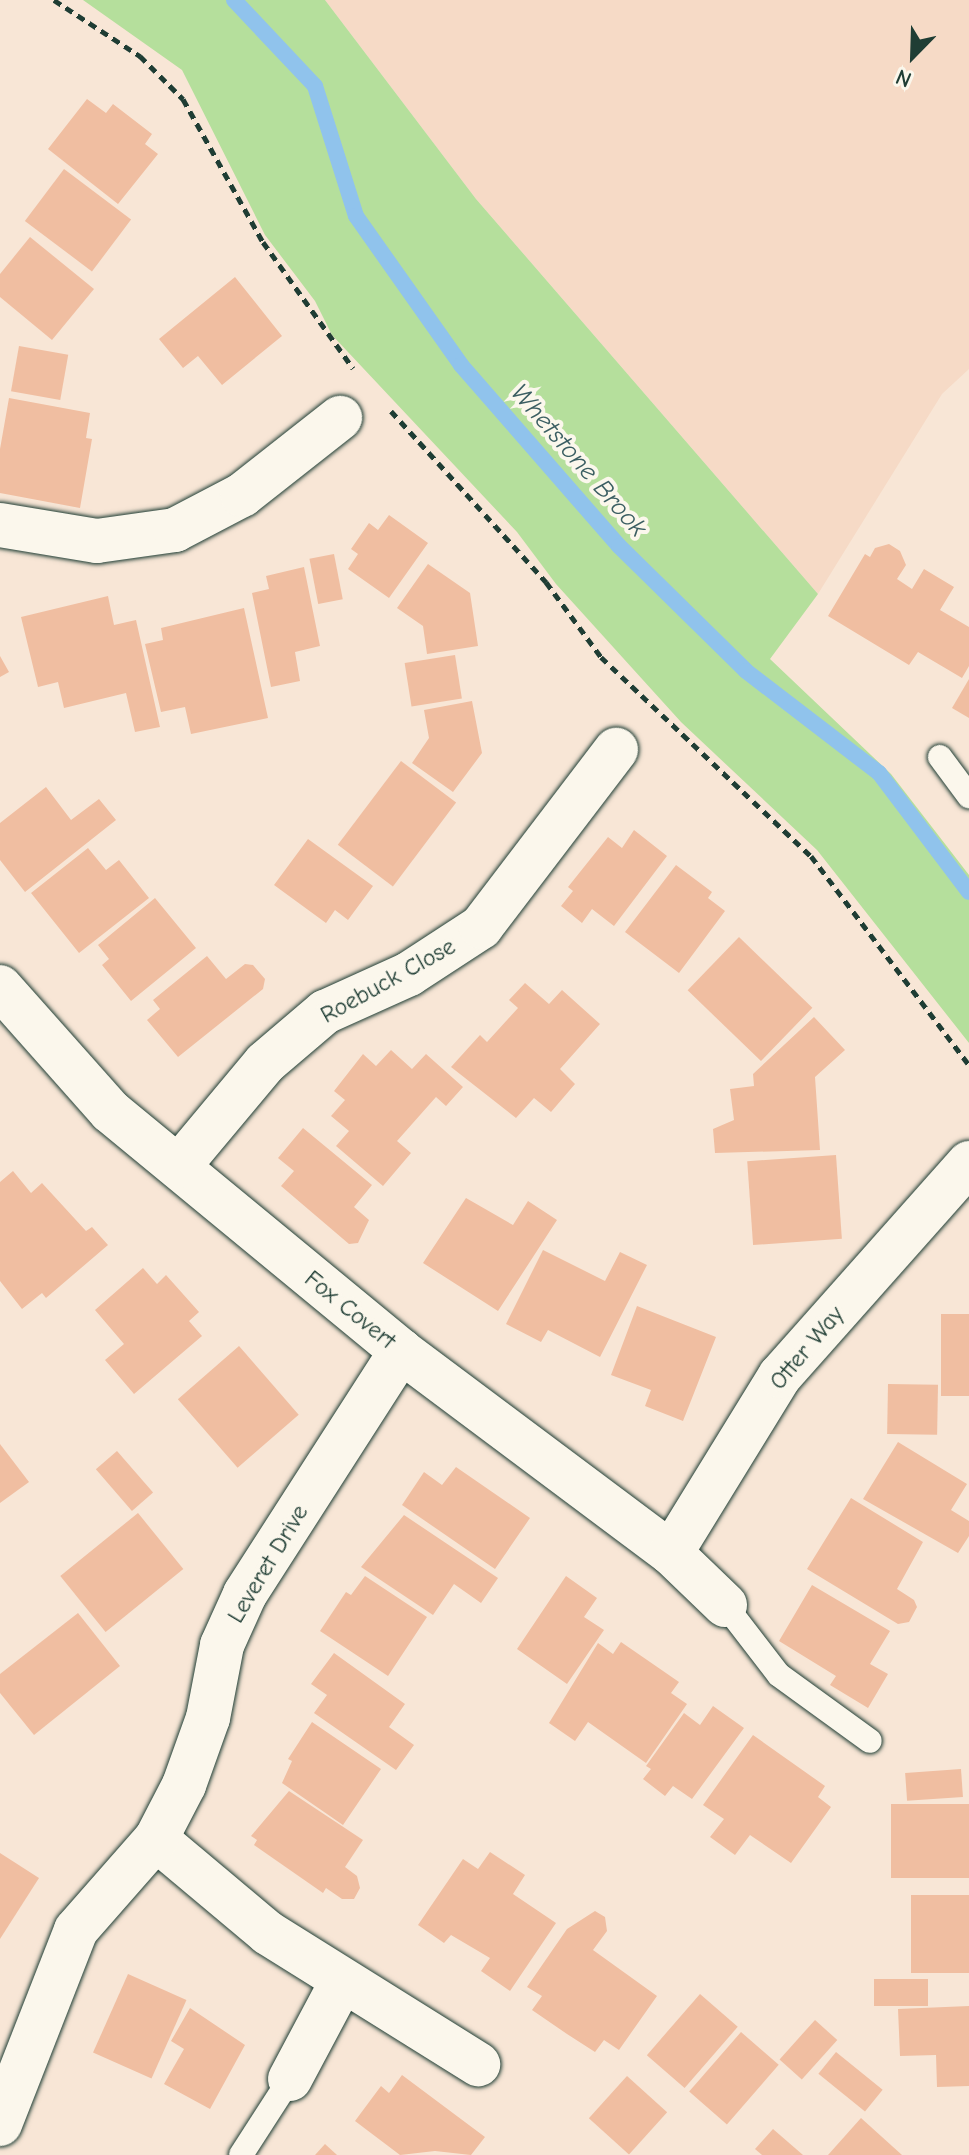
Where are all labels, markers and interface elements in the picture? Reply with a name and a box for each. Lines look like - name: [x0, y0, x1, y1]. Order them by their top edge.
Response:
- north arrow: [873, 16, 953, 96]
- text: N: [892, 63, 915, 93]
- water label: Whetstone Brook: [503, 378, 653, 544]
- street label: Roebuck Close: [316, 932, 460, 1030]
- street label: Fox Covert: [299, 1264, 401, 1356]
- street label: Otter Way: [764, 1300, 850, 1396]
- street label: Leveret Drive: [221, 1500, 315, 1628]

